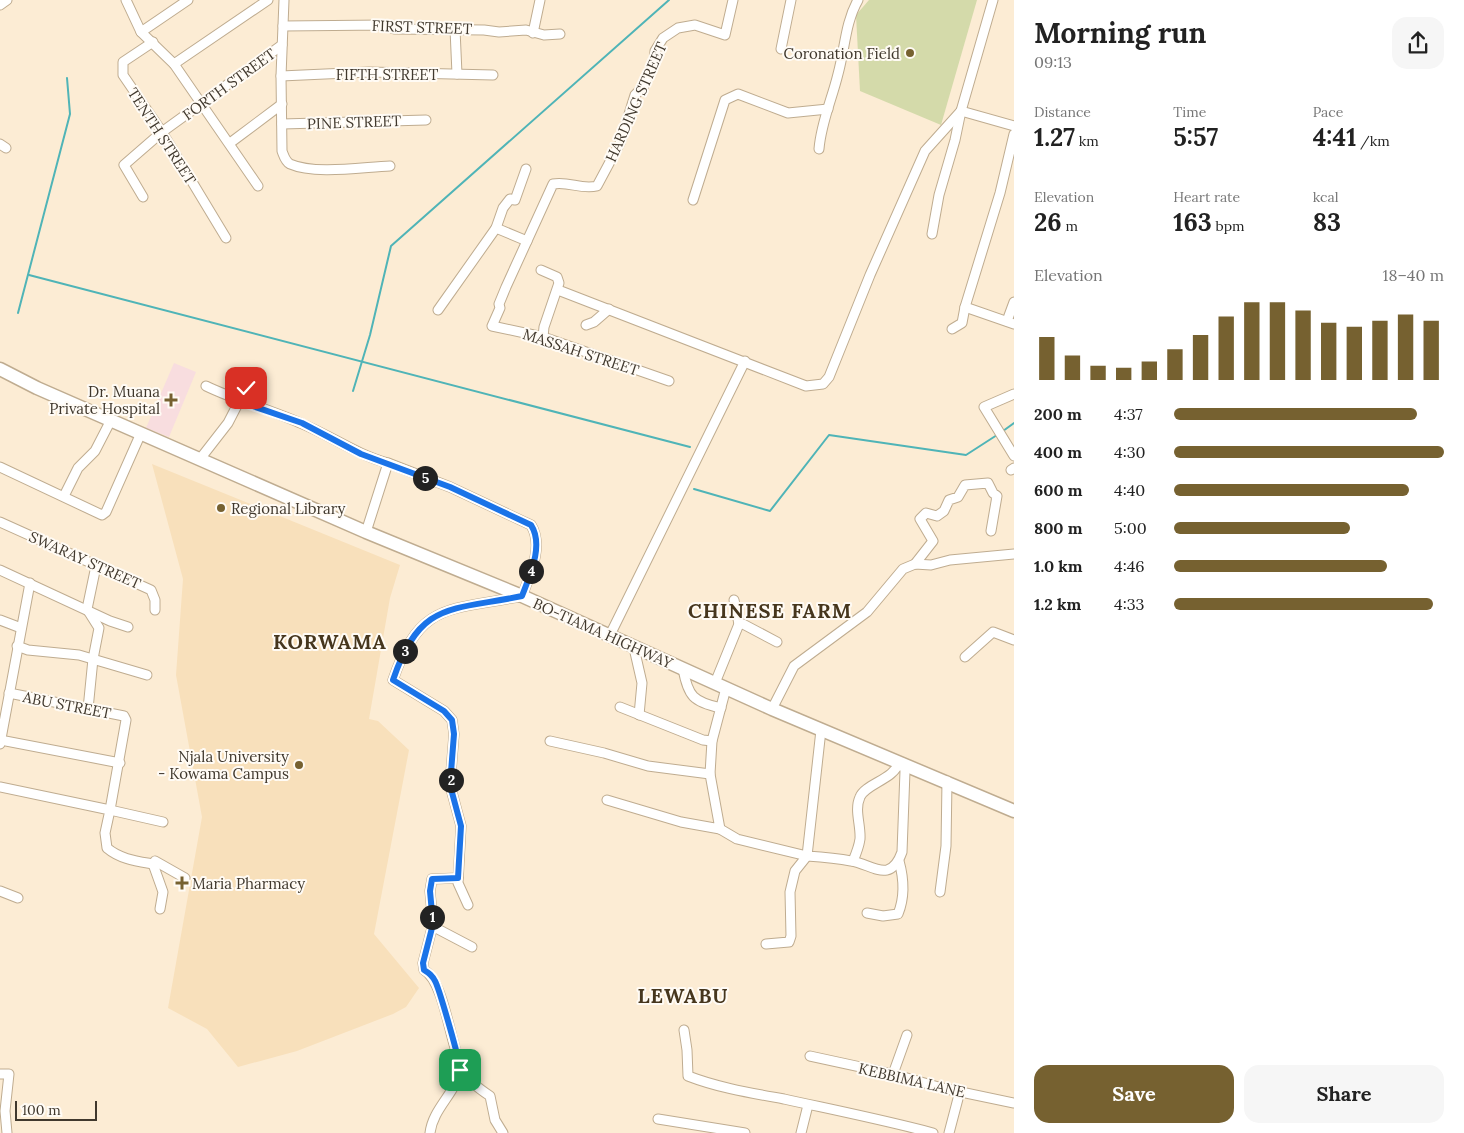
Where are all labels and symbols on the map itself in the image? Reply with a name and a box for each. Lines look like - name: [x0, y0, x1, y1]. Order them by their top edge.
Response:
- street label: FIRST STREET: [371, 16, 473, 38]
- street label: HARDING STREET: [601, 39, 671, 165]
- street label: FORTH STREET: [179, 44, 280, 124]
- place label: Coronation Field: [783, 44, 900, 63]
- marker: Coronation Field: [904, 47, 916, 59]
- street label: FIFTH STREET: [336, 65, 439, 84]
- street label: TENTH STREET: [124, 84, 201, 188]
- street label: PINE STREET: [306, 111, 402, 133]
- street label: MASSAH STREET: [521, 324, 642, 380]
- pin: [225, 367, 267, 409]
- place label: Dr. Muana Private Hospital: [49, 382, 160, 418]
- marker: Dr. Muana Private Hospital: [164, 393, 178, 407]
- pin: 5: [412, 466, 438, 490]
- place label: Regional Library: [231, 499, 345, 518]
- marker: Regional Library: [215, 502, 227, 514]
- street label: SWARAY STREET: [26, 527, 144, 593]
- pin: 4: [518, 558, 544, 584]
- street label: BO-TIAMA HIGHWAY: [530, 594, 676, 673]
- district label: CHINESE FARM: [688, 598, 852, 623]
- district label: KORWAMA: [273, 629, 387, 654]
- pin: 3: [392, 638, 418, 664]
- street label: ABU STREET: [20, 687, 113, 723]
- place label: Njala University - Kowama Campus: [158, 747, 289, 783]
- marker: Njala University - Kowama Campus: [293, 759, 305, 771]
- pin: 2: [438, 768, 464, 792]
- place label: Maria Pharmacy: [192, 874, 305, 893]
- marker: Maria Pharmacy: [176, 877, 188, 889]
- pin: 1: [420, 904, 444, 930]
- district label: LEWABU: [638, 983, 729, 1008]
- pin: [439, 1049, 481, 1091]
- street label: KEBBIMA LANE: [857, 1058, 967, 1102]
- scale bar: [15, 1098, 98, 1121]

